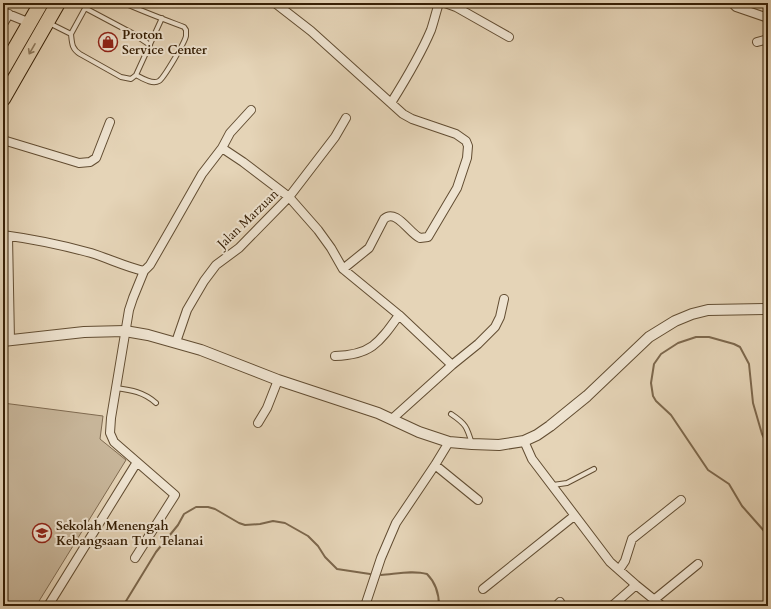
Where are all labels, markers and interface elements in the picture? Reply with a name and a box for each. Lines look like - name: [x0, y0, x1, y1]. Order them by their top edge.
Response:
- place label: Proton Service Center: [122, 26, 208, 59]
- shop icon: Proton Service Center: [97, 31, 119, 53]
- one-way arrow: [27, 43, 35, 55]
- street label: Jalan Marzuan: [212, 185, 283, 254]
- place label: Sekolah Menengah Kebangsaan Tun Telanai: [56, 517, 203, 550]
- school or university icon: Sekolah Menengah Kebangsaan Tun Telanai: [31, 522, 53, 544]

